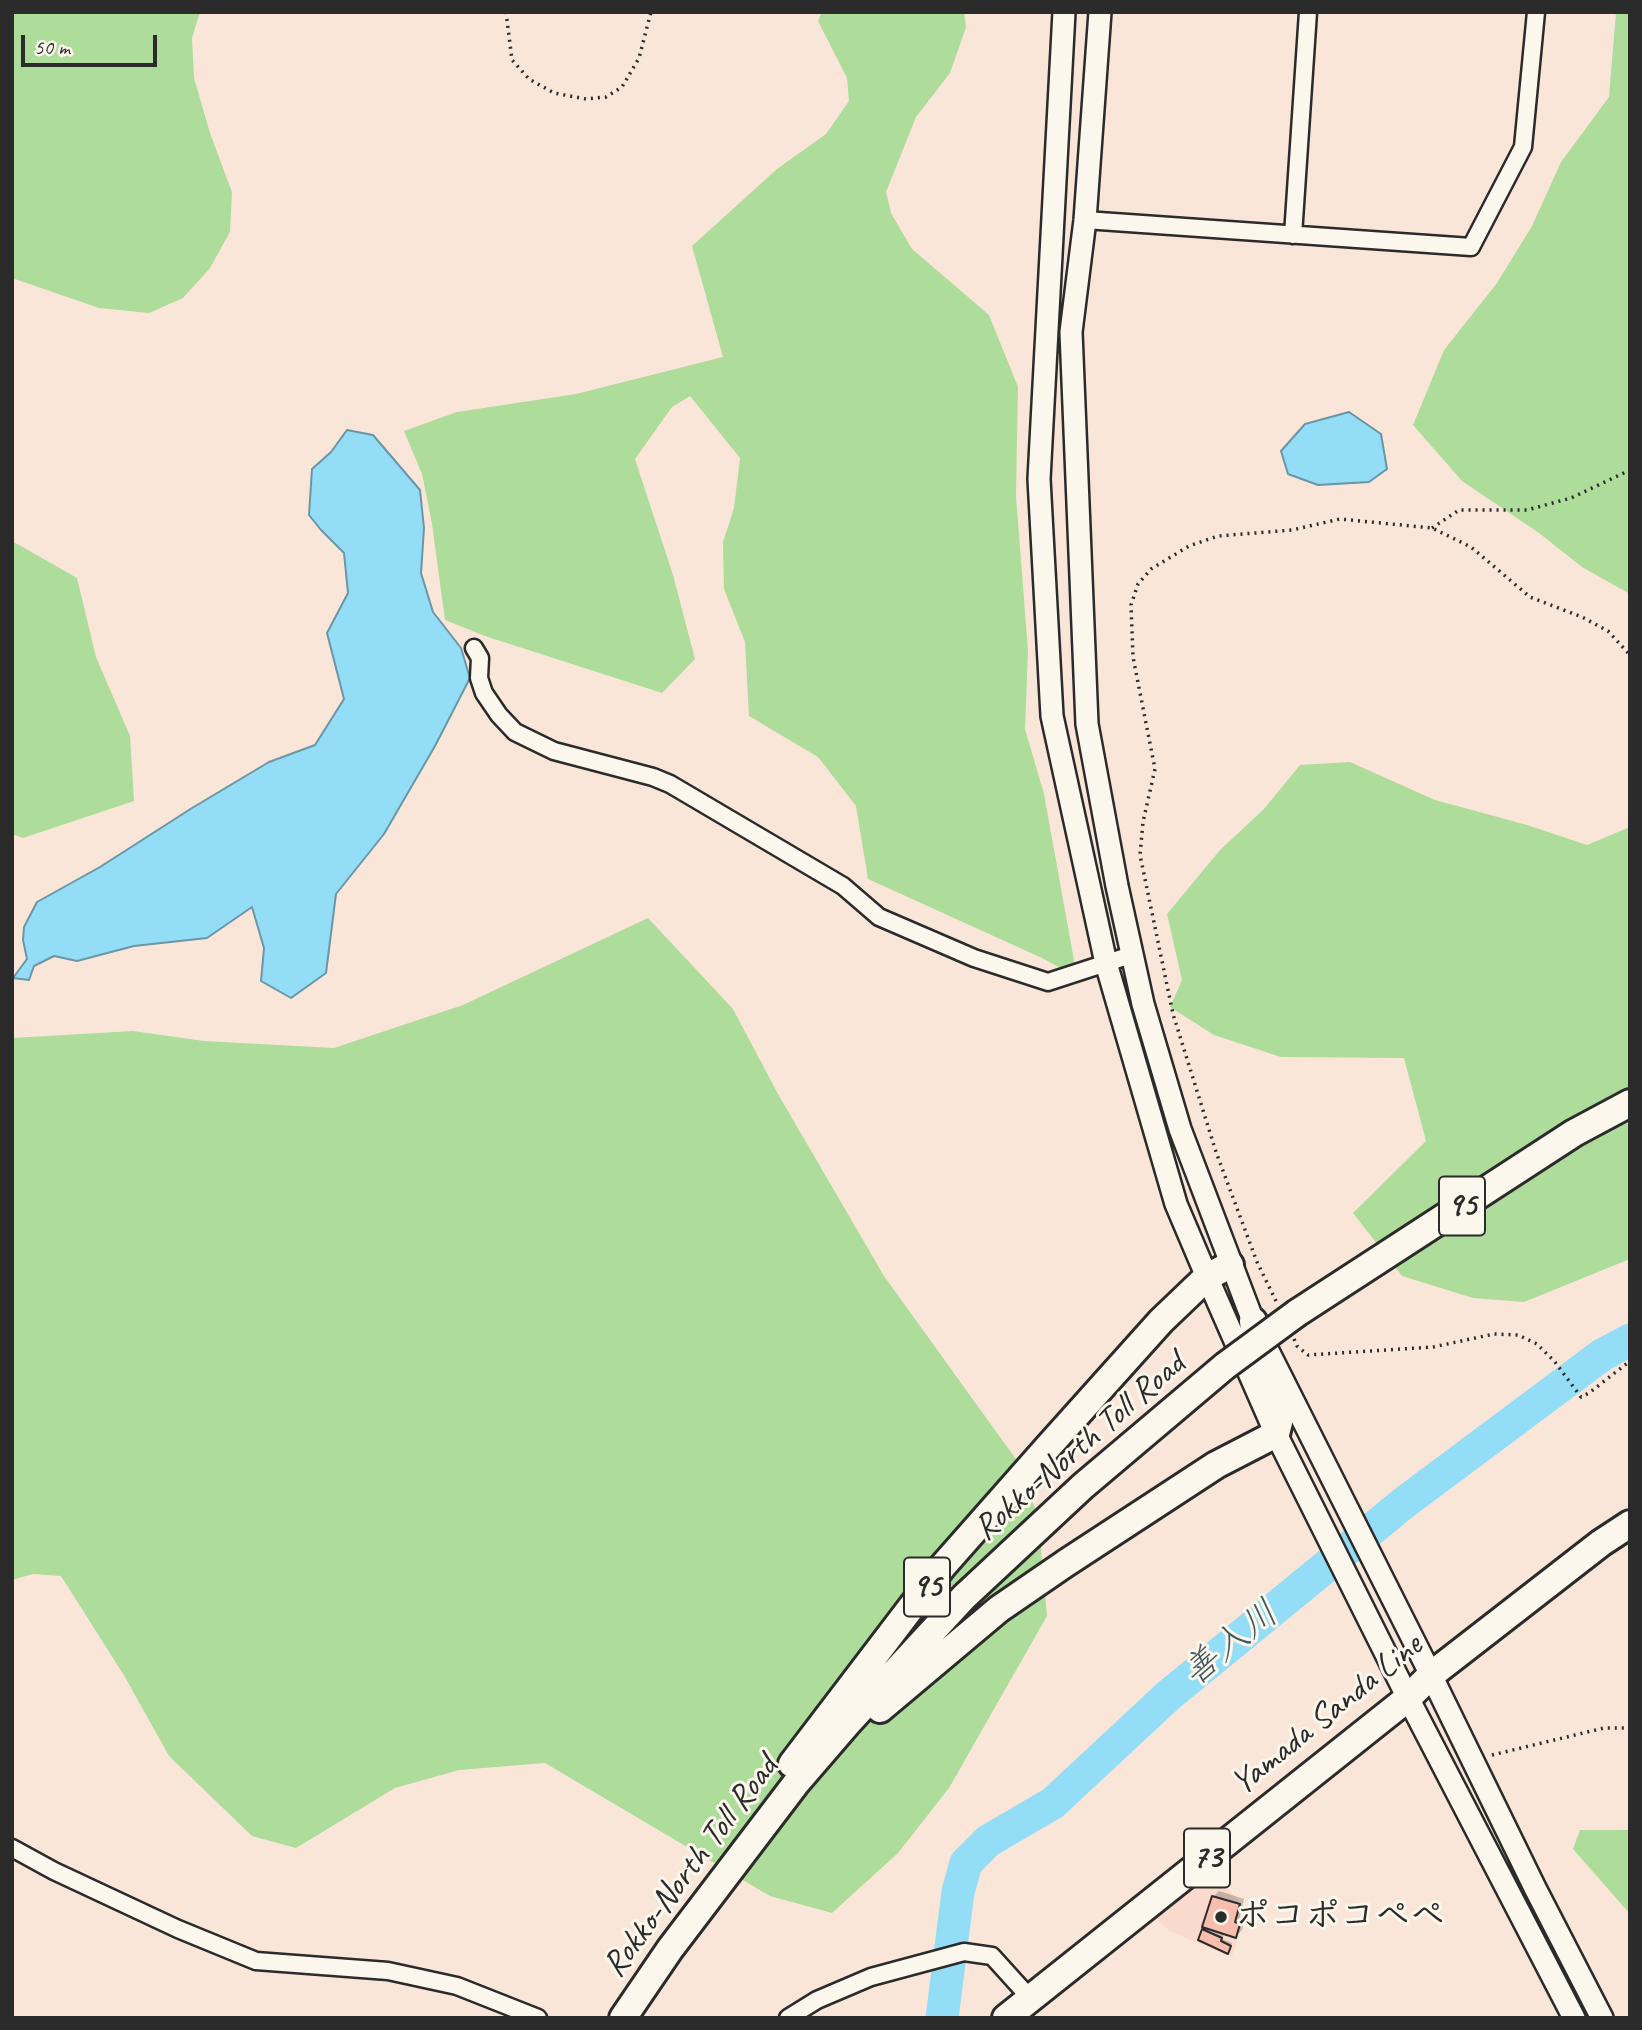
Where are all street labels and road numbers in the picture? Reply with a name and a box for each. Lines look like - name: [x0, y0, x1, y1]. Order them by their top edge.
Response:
- road number: 95: [1439, 1176, 1485, 1236]
- street label: Rokko-North Toll Road: [966, 1344, 1194, 1550]
- road number: 95: [904, 1558, 950, 1616]
- street label: Yamada Sanda Line: [1223, 1625, 1431, 1805]
- street label: Rokko-North Toll Road: [594, 1748, 788, 1986]
- road number: 73: [1184, 1828, 1230, 1888]

